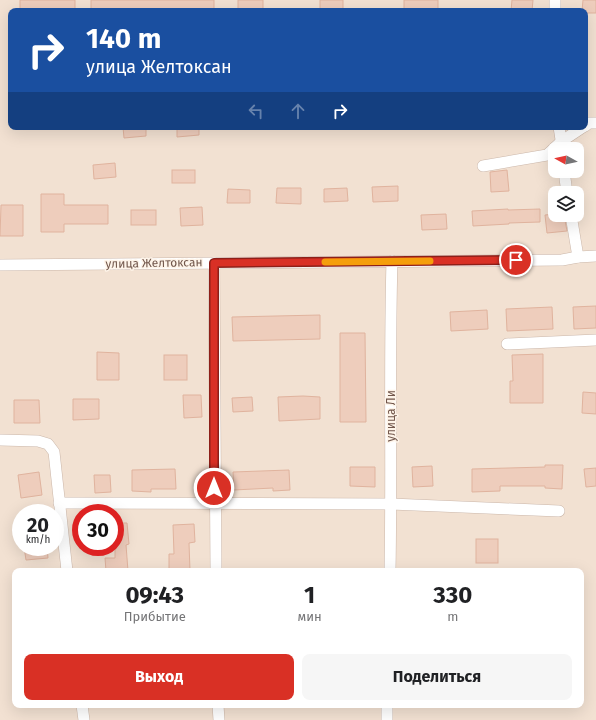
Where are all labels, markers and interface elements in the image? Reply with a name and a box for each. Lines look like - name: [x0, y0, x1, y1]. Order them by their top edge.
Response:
- text: 140 m: [86, 22, 162, 55]
- icon: right: [20, 24, 72, 76]
- text: улица Желтоксан: [86, 56, 232, 78]
- icon: left: [245, 100, 267, 122]
- icon: ahead: [287, 100, 309, 122]
- icon: right: [329, 100, 351, 122]
- north arrow: [548, 142, 584, 178]
- map controls: [548, 142, 584, 222]
- button: layers: [548, 186, 584, 222]
- pin: [499, 243, 533, 277]
- icon: arrive: [505, 249, 527, 271]
- street label: улица Желтоксан: [105, 255, 203, 271]
- street label: улица Ли: [384, 390, 398, 442]
- position arrow: [193, 467, 235, 509]
- speed limit sign: 30: [72, 504, 124, 556]
- text: 20: [27, 513, 49, 537]
- text: km/h: [26, 534, 50, 546]
- text: 09:43: [125, 581, 184, 609]
- text: 1: [304, 581, 315, 609]
- text: 330: [433, 581, 472, 609]
- text: Прибытие: [124, 609, 186, 624]
- text: мин: [297, 609, 322, 624]
- text: m: [447, 609, 458, 624]
- button: Выход: [24, 654, 294, 700]
- button: Поделиться: [302, 654, 572, 700]

